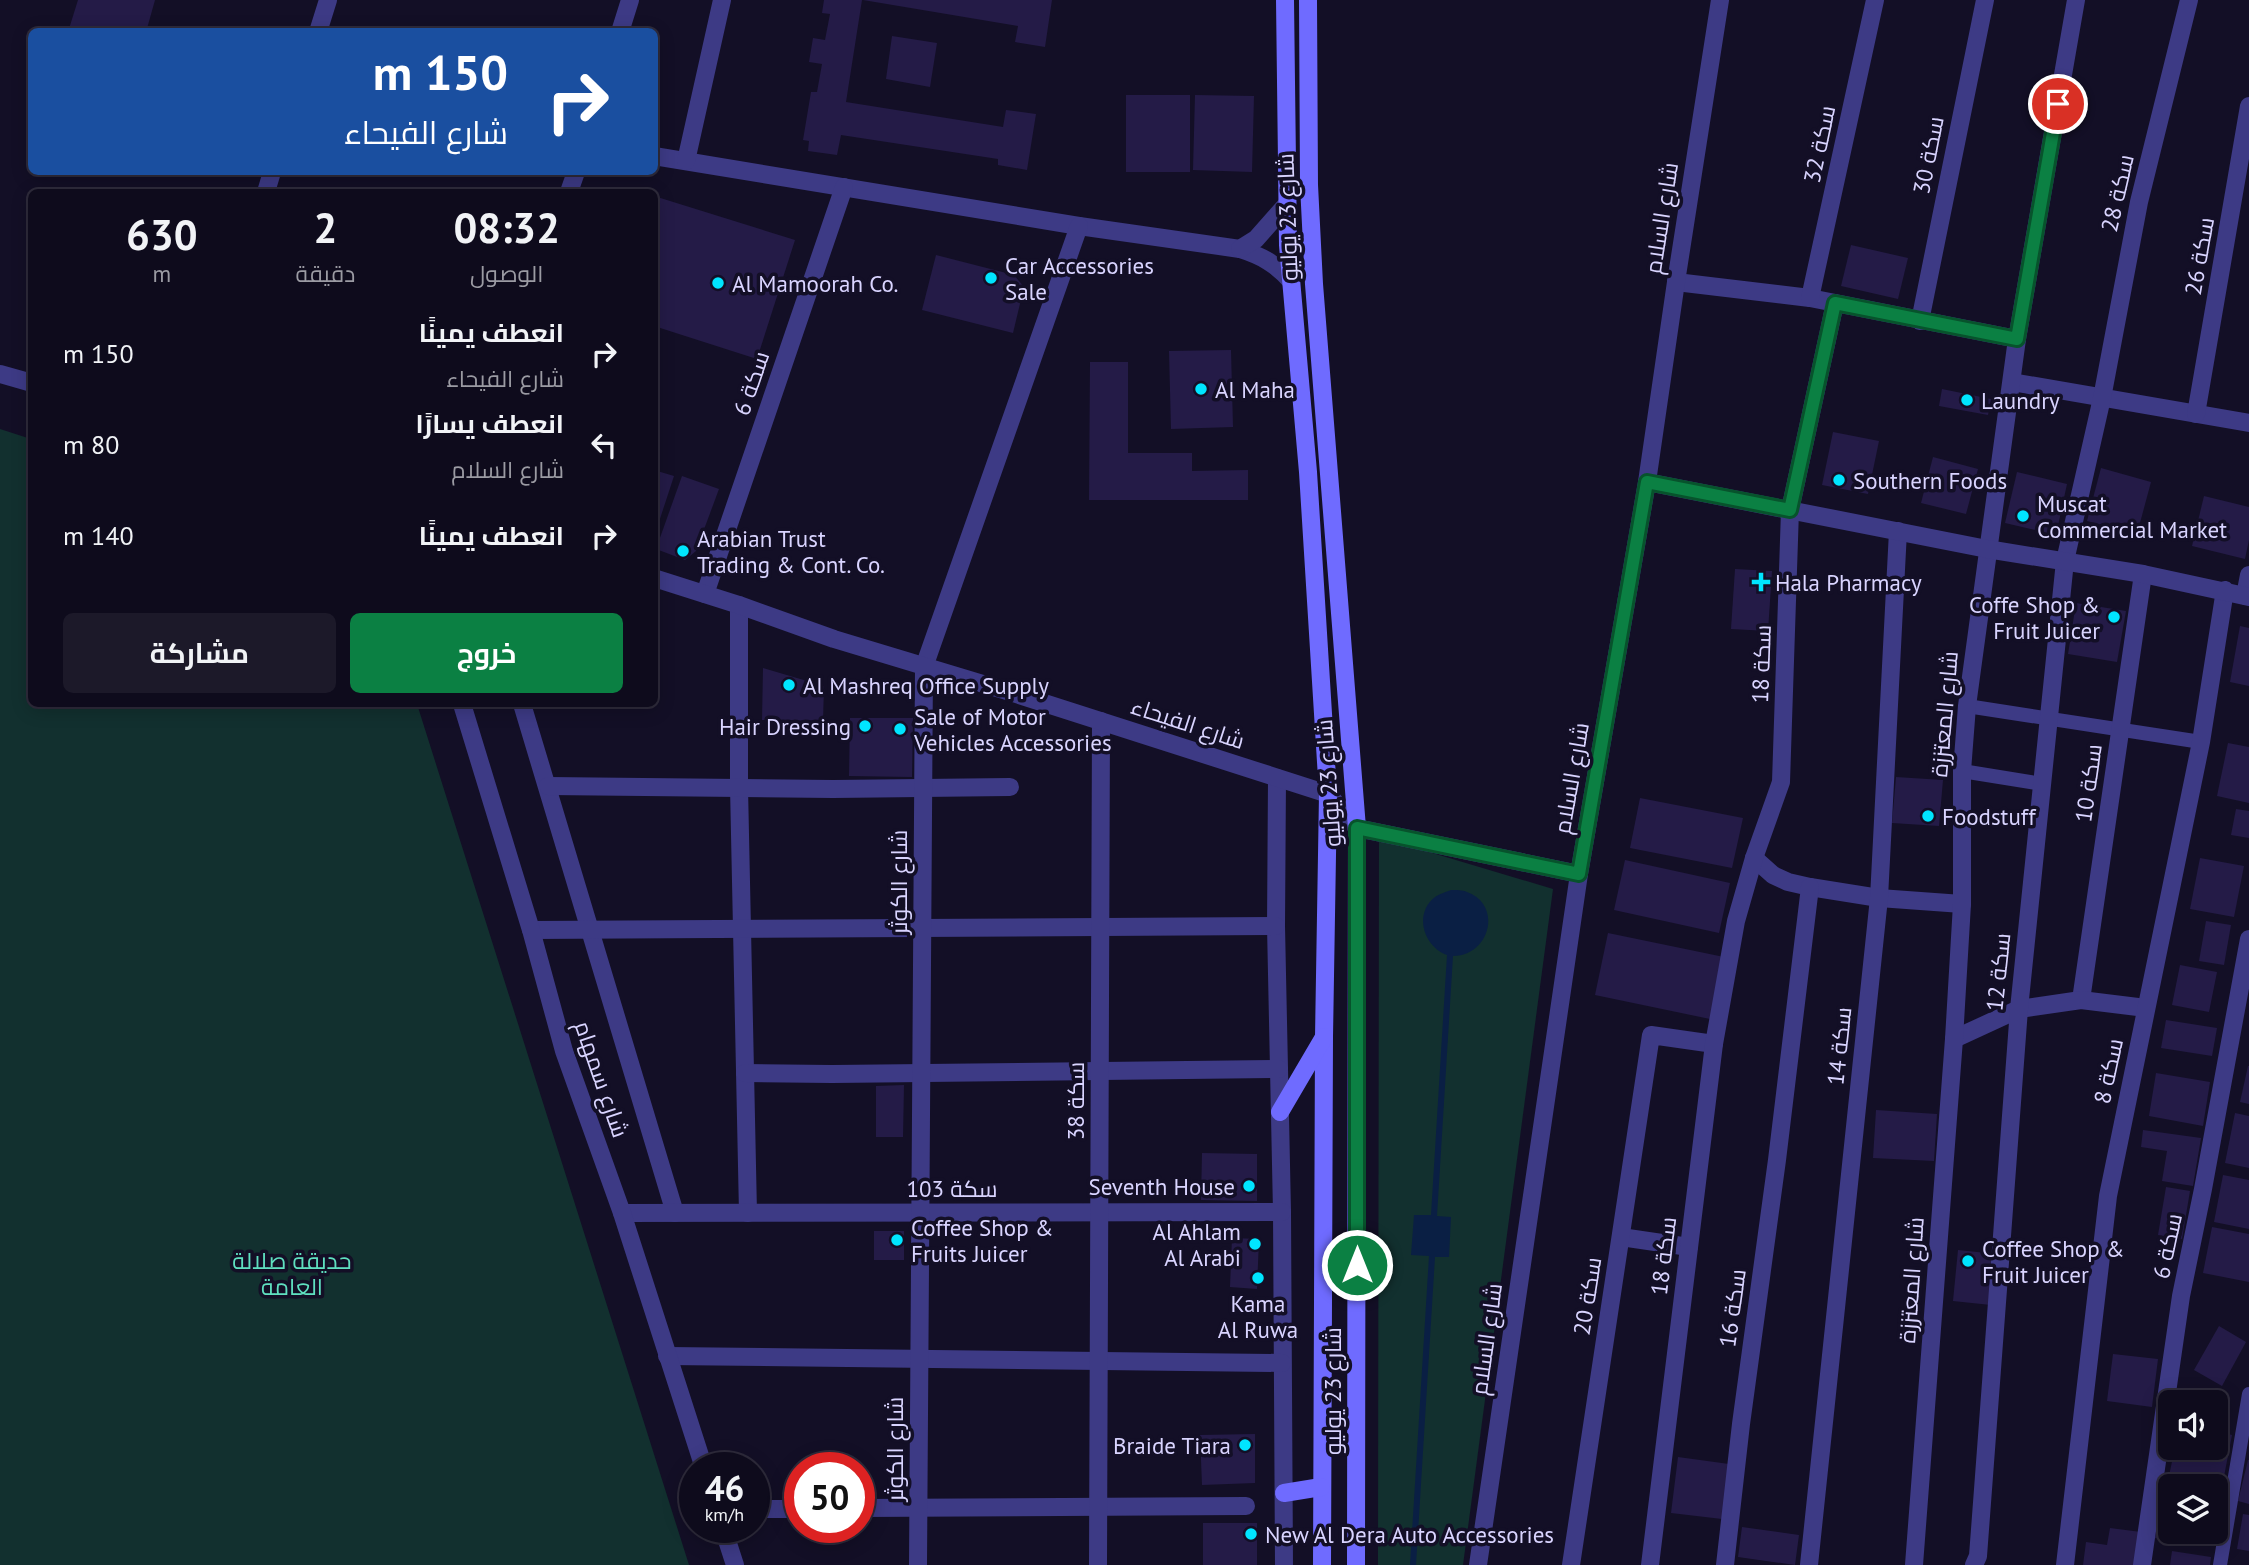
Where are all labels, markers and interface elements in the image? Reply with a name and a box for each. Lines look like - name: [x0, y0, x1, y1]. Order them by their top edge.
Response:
- text: 150 m: [373, 40, 508, 104]
- icon: right: [532, 56, 623, 147]
- pin: [2028, 74, 2088, 134]
- icon: arrive: [2039, 85, 2077, 123]
- street label: سكة 32: [1797, 103, 1841, 185]
- text: شارع الفيحاء: [344, 111, 508, 153]
- street label: سكة 30: [1906, 114, 1950, 196]
- street label: سكة 28: [2094, 151, 2140, 235]
- street label: شارع 23 يوليو: [1270, 153, 1306, 281]
- street label: شارع السلام: [1638, 160, 1686, 276]
- text: 2: [314, 200, 337, 255]
- text: 08:32: [453, 200, 560, 255]
- text: 630: [126, 207, 198, 262]
- street label: سكة 26: [2178, 215, 2220, 297]
- place label: Car Accessories Sale: [1005, 251, 1154, 306]
- text: m: [152, 259, 171, 288]
- text: دقيقة: [296, 259, 355, 288]
- text: الوصول: [470, 259, 543, 288]
- place label: Al Mamoorah Co.: [732, 269, 899, 298]
- marker: Car Accessories Sale: [983, 270, 999, 286]
- marker: Al Mamoorah Co.: [710, 275, 726, 291]
- text: انعطف يمينًا: [419, 316, 564, 349]
- icon: right: [585, 335, 623, 373]
- text: 150 m: [63, 337, 134, 370]
- street label: سكة 6: [727, 347, 775, 419]
- text: شارع الفيحاء: [446, 364, 564, 393]
- place label: Al Maha: [1215, 375, 1295, 404]
- marker: Al Maha: [1193, 381, 1209, 397]
- place label: Laundry: [1981, 386, 2060, 415]
- marker: Laundry: [1959, 392, 1975, 408]
- text: انعطف يسارًا: [416, 407, 564, 440]
- icon: left: [585, 426, 623, 464]
- text: 80 m: [63, 428, 119, 461]
- text: شارع السلام: [451, 455, 564, 484]
- place label: Southern Foods: [1853, 466, 2007, 495]
- marker: Southern Foods: [1831, 472, 1847, 488]
- place label: Muscat Commercial Market: [2037, 489, 2227, 544]
- marker: Muscat Commercial Market: [2015, 508, 2031, 524]
- icon: right: [585, 517, 623, 555]
- text: 140 m: [63, 519, 134, 552]
- text: انعطف يمينًا: [419, 519, 564, 552]
- place label: Arabian Trust Trading & Cont. Co.: [697, 524, 885, 579]
- marker: Arabian Trust Trading & Cont. Co.: [675, 543, 691, 559]
- place label: Hala Pharmacy: [1775, 568, 1922, 597]
- marker: Hala Pharmacy: [1753, 574, 1769, 590]
- place label: Coffe Shop & Fruit Juicer: [1969, 590, 2100, 645]
- marker: Coffe Shop & Fruit Juicer: [2106, 609, 2122, 625]
- button: مشاركة: [63, 613, 336, 693]
- button: خروج: [350, 613, 623, 693]
- street label: سكة 18: [1745, 624, 1777, 704]
- street label: شارع المعتززة: [1924, 650, 1966, 778]
- place label: Al Mashreq Office Supply: [803, 671, 1049, 700]
- marker: Al Mashreq Office Supply: [781, 677, 797, 693]
- street label: شارع الفيحاء: [1127, 691, 1249, 757]
- place label: Sale of Motor Vehicles Accessories: [913, 702, 1112, 757]
- place label: Hair Dressing: [719, 712, 851, 741]
- marker: Hair Dressing: [857, 718, 873, 734]
- street label: شارع 23 يوليو: [1309, 718, 1349, 848]
- street label: شارع السلام: [1547, 720, 1597, 836]
- marker: Sale of Motor Vehicles Accessories: [892, 721, 908, 737]
- street label: سكة 10: [2068, 742, 2108, 824]
- place label: Foodstuff: [1942, 802, 2037, 831]
- marker: Foodstuff: [1920, 808, 1936, 824]
- street label: شارع الكوثر: [884, 830, 915, 936]
- street label: سكة 12: [1979, 931, 2017, 1013]
- street label: سكة 14: [1820, 1005, 1858, 1087]
- street label: شارع سمهام: [567, 1017, 636, 1142]
- street label: سكة 8: [2087, 1036, 2129, 1106]
- street label: سكة 38: [1061, 1062, 1090, 1140]
- place label: Seventh House: [1088, 1172, 1235, 1201]
- street label: سكة 103: [906, 1174, 998, 1203]
- marker: Seventh House: [1241, 1178, 1257, 1194]
- street label: سكة 6: [2146, 1211, 2188, 1281]
- place label: Coffee Shop & Fruits Juicer: [911, 1213, 1054, 1268]
- street label: سكة 18: [1644, 1215, 1682, 1297]
- street label: شارع المعتززة: [1892, 1216, 1932, 1344]
- place label: Al Ahlam Al Arabi: [1153, 1217, 1241, 1272]
- position arrow: [1320, 1228, 1394, 1302]
- marker: Coffee Shop & Fruits Juicer: [889, 1232, 905, 1248]
- place label: Coffee Shop & Fruit Juicer: [1982, 1234, 2125, 1289]
- marker: Al Ahlam Al Arabi: [1247, 1236, 1263, 1252]
- park label: حديقة صلالة العامة: [232, 1246, 352, 1301]
- marker: Coffee Shop & Fruit Juicer: [1960, 1253, 1976, 1269]
- street label: سكة 20: [1567, 1255, 1607, 1337]
- street label: سكة 16: [1712, 1267, 1752, 1349]
- marker: Kama Al Ruwa: [1250, 1270, 1266, 1286]
- street label: شارع السلام: [1464, 1281, 1510, 1397]
- place label: Kama Al Ruwa: [1218, 1289, 1298, 1344]
- street label: شارع 23 يوليو: [1318, 1327, 1349, 1455]
- map controls: [2158, 1390, 2228, 1544]
- button: sound: [2158, 1390, 2228, 1460]
- street label: شارع الكوثر: [880, 1397, 911, 1503]
- place label: Braide Tiara: [1113, 1431, 1231, 1460]
- marker: Braide Tiara: [1237, 1437, 1253, 1453]
- speed limit sign: 50: [784, 1452, 875, 1543]
- text: 46: [705, 1465, 744, 1511]
- button: layers: [2158, 1474, 2228, 1544]
- text: km/h: [705, 1503, 744, 1526]
- place label: New Al Dera Auto Accessories: [1265, 1520, 1554, 1549]
- marker: New Al Dera Auto Accessories: [1243, 1526, 1259, 1542]

